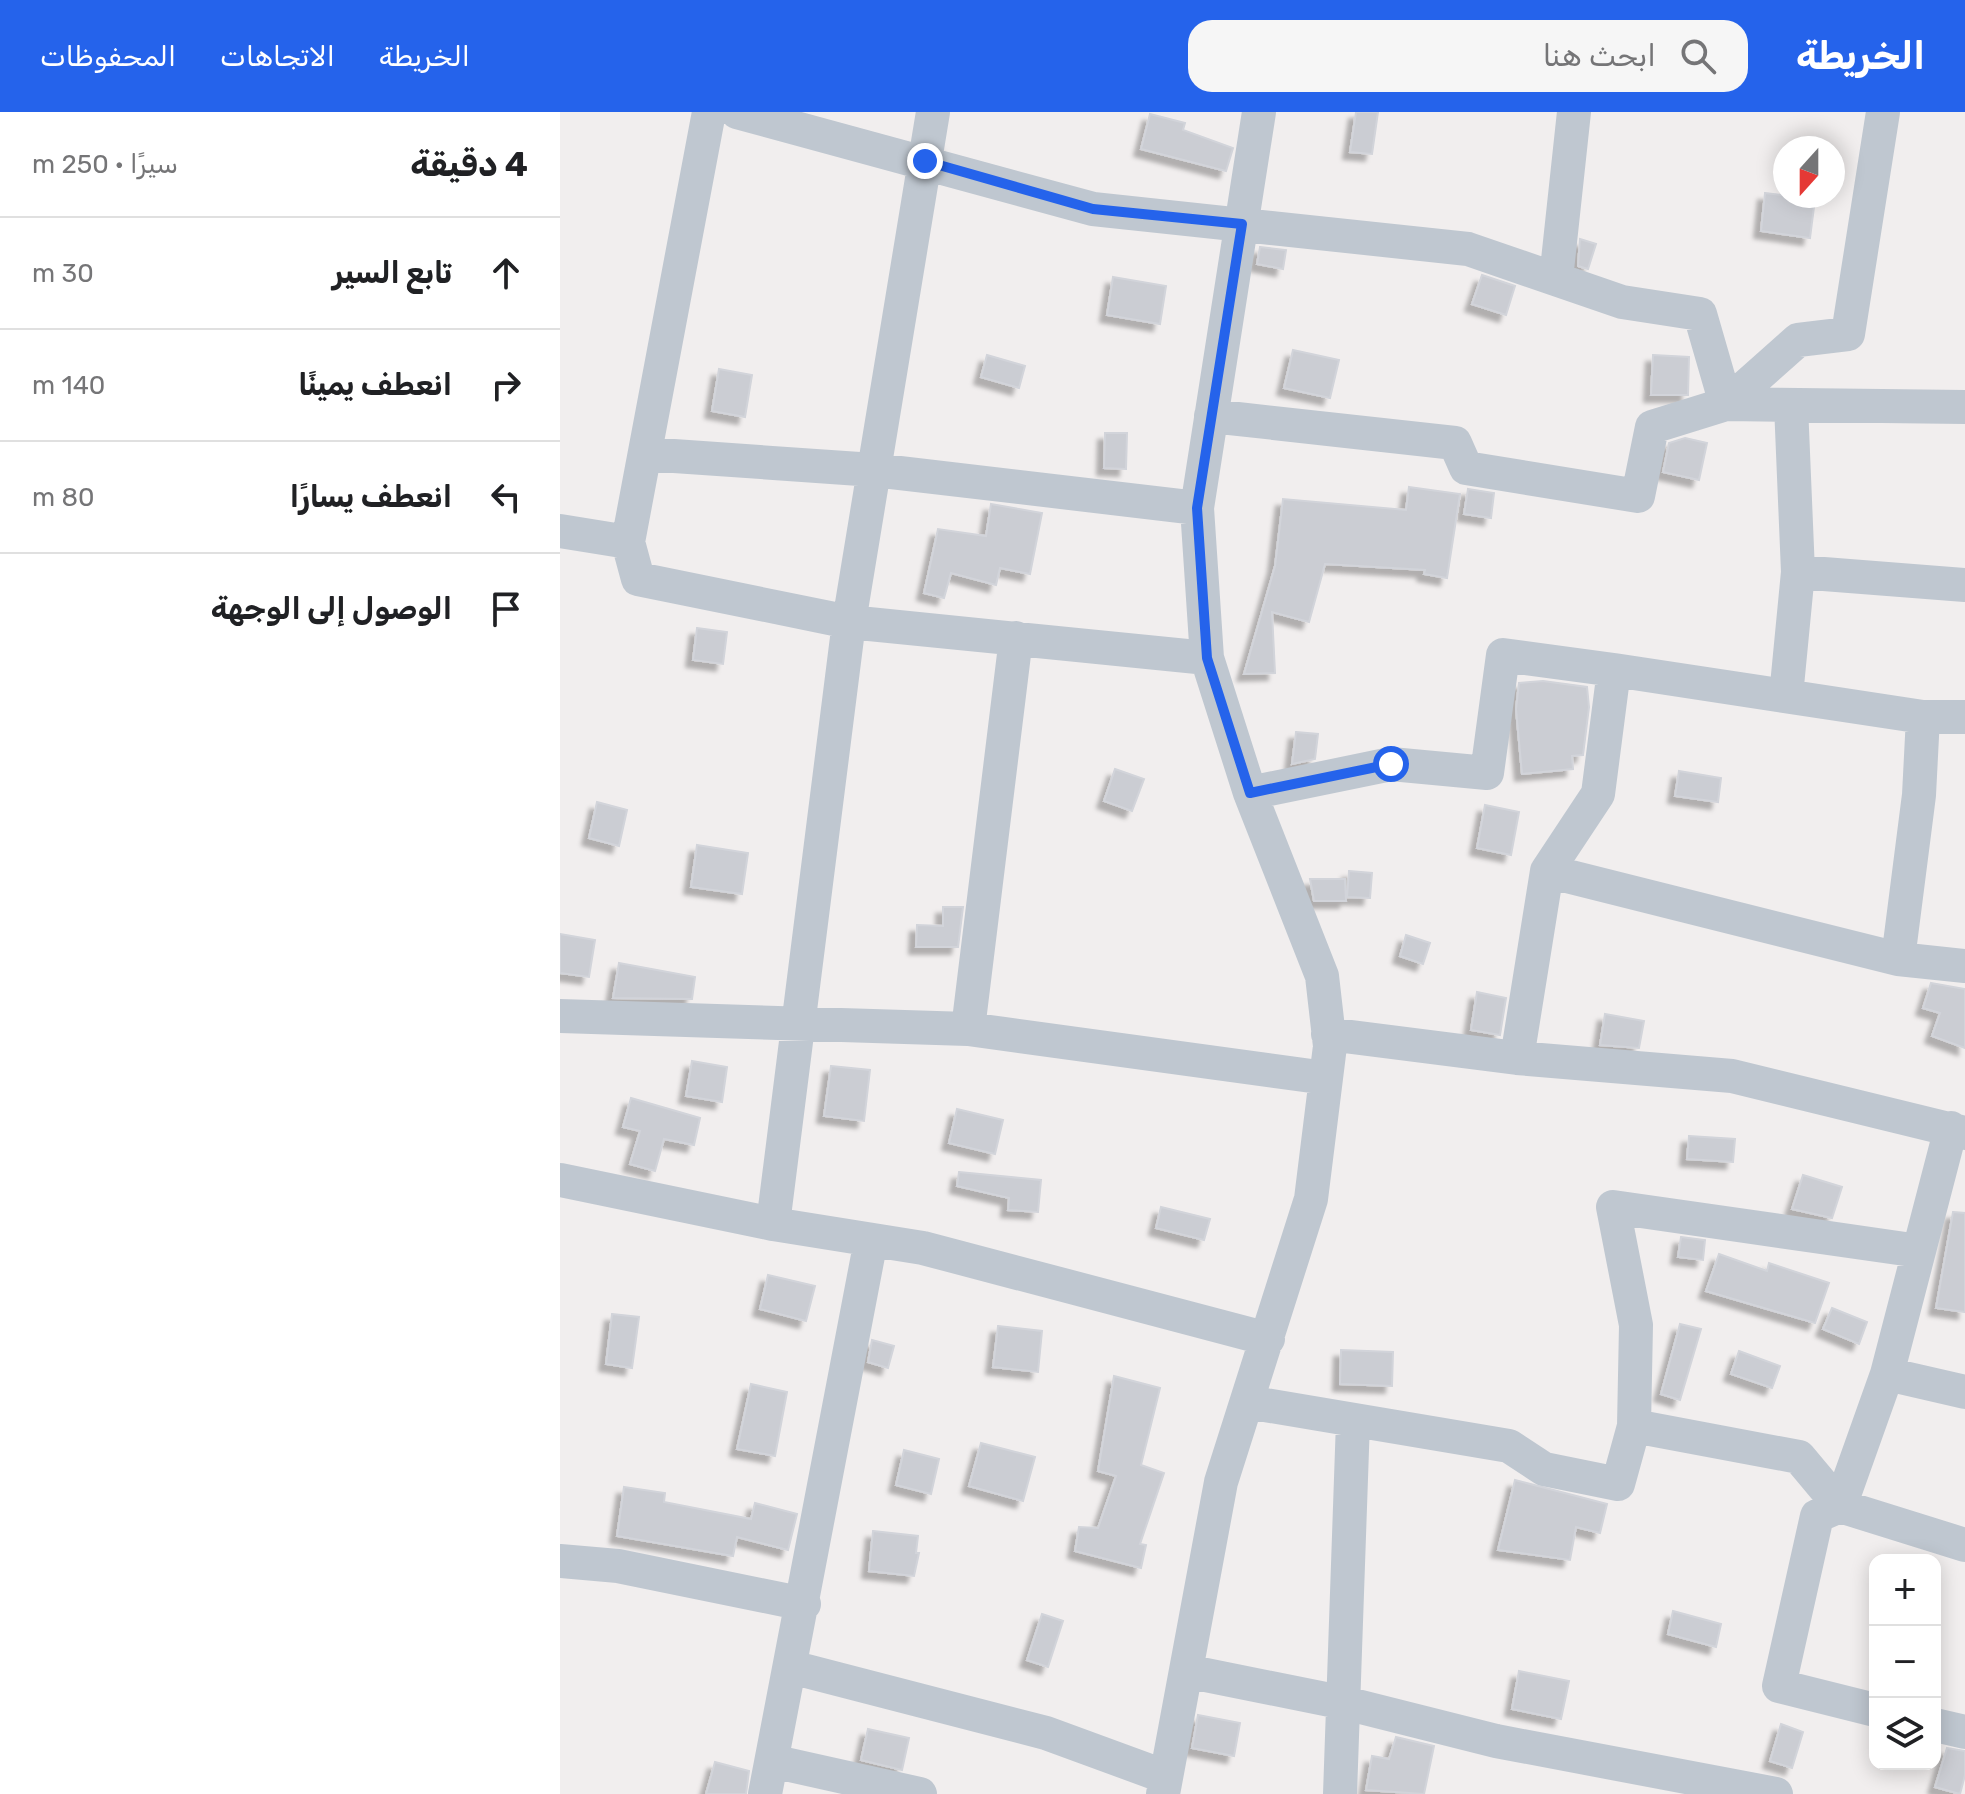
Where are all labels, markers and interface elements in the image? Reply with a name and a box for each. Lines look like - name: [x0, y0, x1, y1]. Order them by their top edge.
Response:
- search box: [1188, 20, 1748, 92]
- text: الخريطة: [1796, 33, 1925, 79]
- icon: search: [1676, 34, 1720, 78]
- text: ابحث هنا: [1543, 38, 1656, 74]
- text: المحفوظات: [40, 40, 176, 73]
- text: الاتجاهات: [220, 40, 335, 73]
- text: الخريطة: [379, 40, 470, 73]
- north arrow: [1773, 136, 1845, 208]
- route end: [907, 143, 943, 179]
- text: 4 دقيقة: [410, 144, 528, 185]
- text: سيرًا · 250 m: [32, 149, 178, 180]
- icon: ahead: [484, 251, 528, 295]
- text: تابع السير: [332, 255, 452, 291]
- text: 30 m: [32, 258, 94, 289]
- icon: right: [484, 363, 528, 407]
- text: انعطف يمينًا: [298, 367, 452, 403]
- text: 140 m: [32, 370, 105, 401]
- icon: left: [484, 475, 528, 519]
- text: انعطف يسارًا: [290, 479, 452, 515]
- text: 80 m: [32, 482, 95, 513]
- icon: arrive: [484, 587, 528, 631]
- text: الوصول إلى الوجهة: [211, 591, 452, 627]
- route start: [1373, 746, 1409, 782]
- map controls: [1869, 1554, 1941, 1770]
- button: +: [1869, 1554, 1941, 1626]
- button: −: [1869, 1626, 1941, 1698]
- button: layers: [1869, 1698, 1941, 1770]

